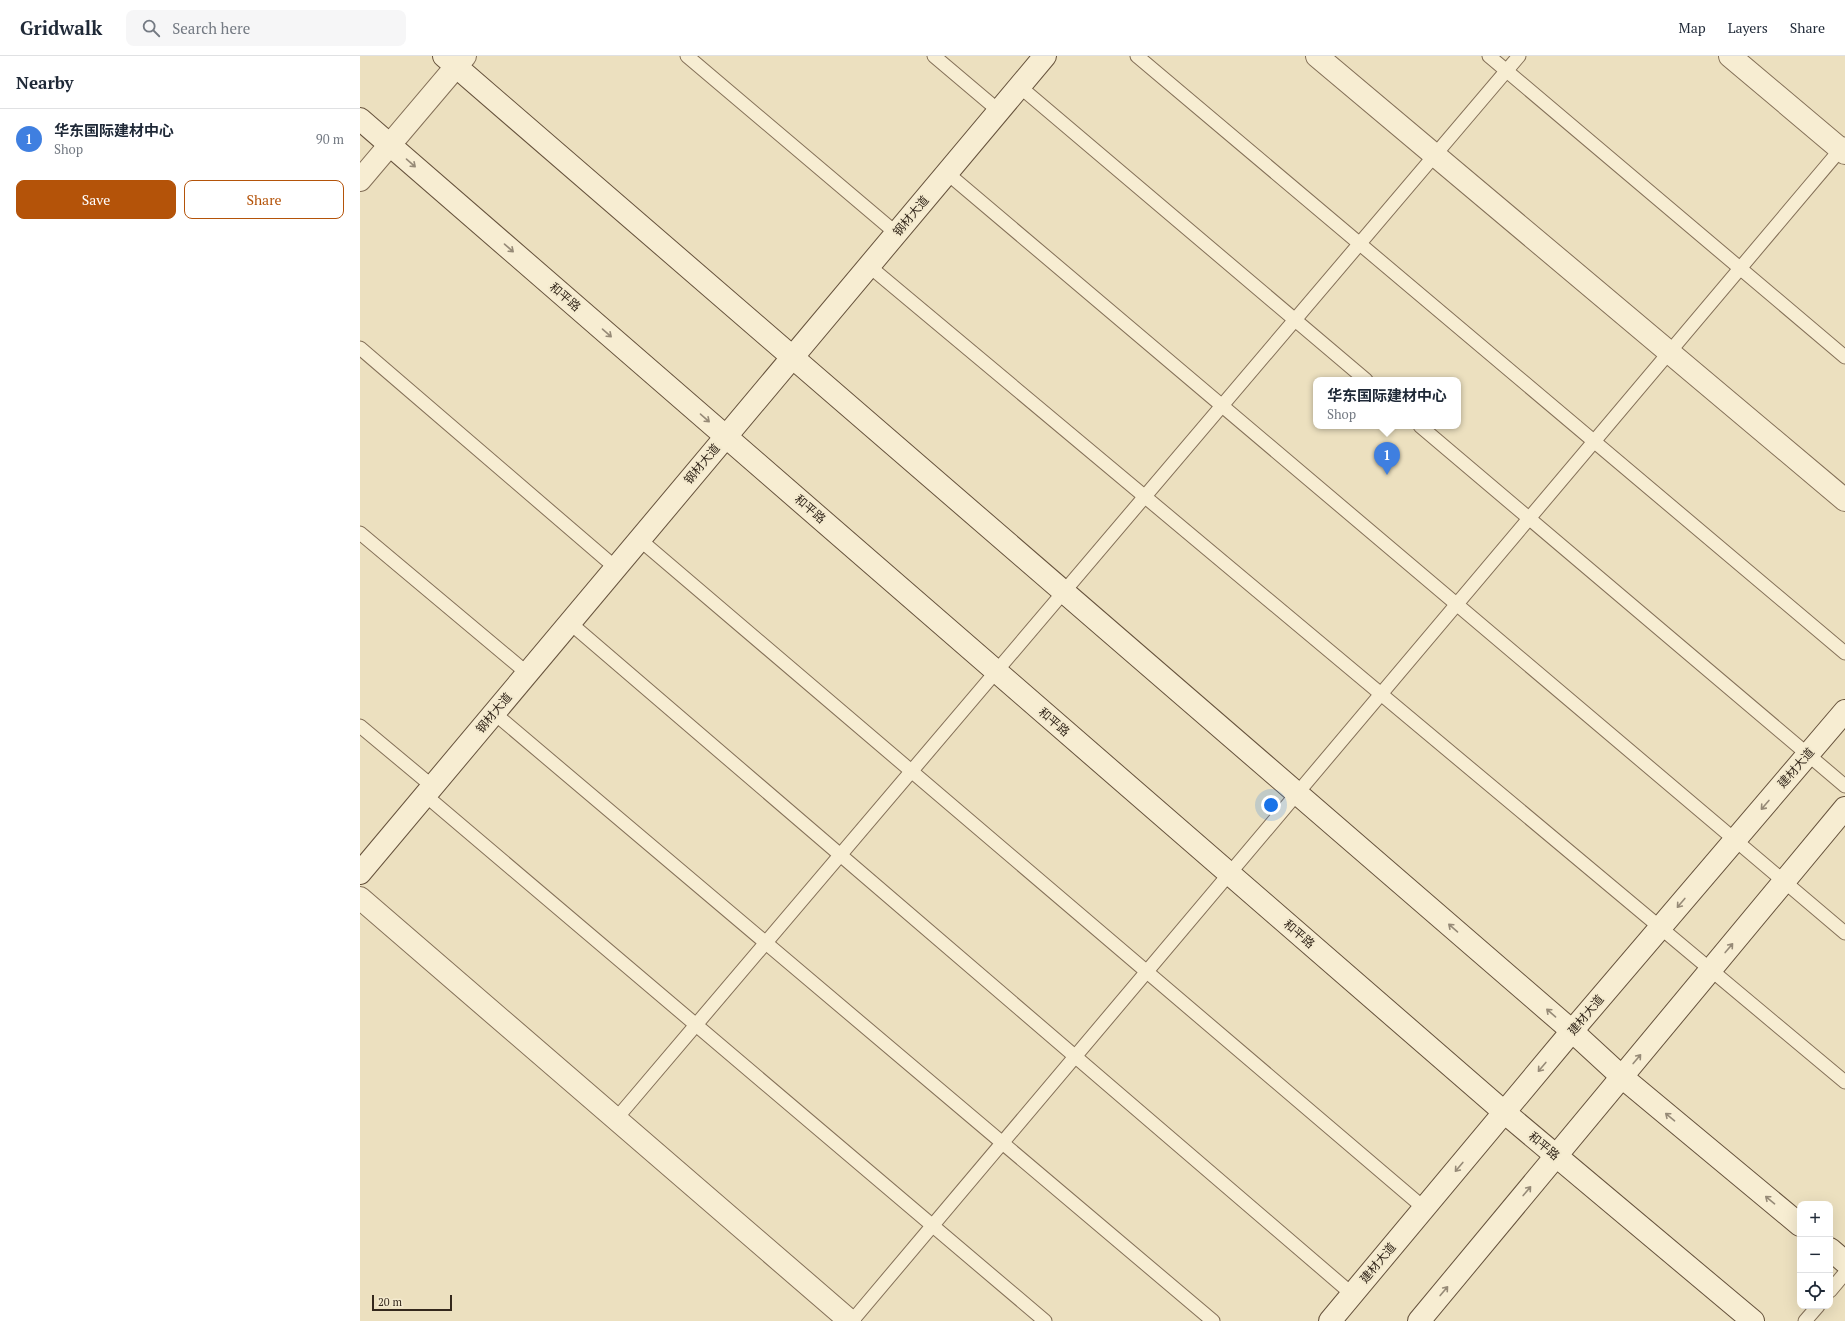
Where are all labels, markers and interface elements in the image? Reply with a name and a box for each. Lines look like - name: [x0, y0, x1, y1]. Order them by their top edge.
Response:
- search box: [126, 10, 406, 46]
- text: Gridwalk: [20, 15, 102, 40]
- icon: search: [140, 17, 162, 39]
- text: Search here: [172, 18, 250, 38]
- text: Map: [1679, 18, 1706, 37]
- text: Layers: [1728, 18, 1768, 37]
- text: Share: [1790, 18, 1825, 37]
- text: Nearby: [16, 71, 74, 94]
- text: 华东国际建材中心: [54, 120, 174, 140]
- text: 1: [25, 130, 33, 148]
- text: 90 m: [316, 130, 344, 148]
- text: Shop: [54, 140, 83, 158]
- one-way arrow: [405, 158, 416, 167]
- button: Save: [16, 180, 176, 219]
- button: Share: [184, 180, 344, 219]
- street label: 钢材大道: [889, 192, 932, 239]
- one-way arrow: [503, 243, 514, 252]
- street label: 和平路: [547, 279, 584, 314]
- one-way arrow: [602, 328, 612, 338]
- popup: [1313, 377, 1461, 429]
- text: 华东国际建材中心: [1327, 385, 1447, 405]
- text: Shop: [1327, 405, 1356, 423]
- one-way arrow: [700, 414, 710, 423]
- street label: 钢材大道: [680, 440, 723, 487]
- pin: 1: [1374, 442, 1400, 475]
- street label: 和平路: [792, 491, 829, 526]
- street label: 钢材大道: [472, 689, 515, 736]
- street label: 和平路: [1036, 704, 1073, 739]
- street label: 建材大道: [1774, 745, 1817, 791]
- your location: [1261, 795, 1281, 815]
- one-way arrow: [1761, 799, 1770, 810]
- one-way arrow: [1676, 898, 1685, 909]
- street label: 和平路: [1281, 916, 1318, 951]
- one-way arrow: [1447, 923, 1458, 932]
- one-way arrow: [1725, 942, 1734, 953]
- street label: 建材大道: [1564, 991, 1607, 1038]
- one-way arrow: [1546, 1008, 1556, 1017]
- one-way arrow: [1633, 1053, 1642, 1064]
- one-way arrow: [1538, 1061, 1547, 1072]
- one-way arrow: [1664, 1113, 1675, 1121]
- street label: 和平路: [1526, 1128, 1563, 1163]
- one-way arrow: [1455, 1161, 1464, 1172]
- one-way arrow: [1523, 1186, 1532, 1196]
- one-way arrow: [1765, 1195, 1775, 1204]
- map controls: [1797, 1201, 1833, 1309]
- button: +: [1797, 1201, 1833, 1237]
- button: −: [1797, 1237, 1833, 1273]
- street label: 建材大道: [1356, 1239, 1399, 1286]
- button: locate: [1797, 1273, 1833, 1309]
- one-way arrow: [1440, 1286, 1449, 1296]
- scale bar: [372, 1293, 452, 1312]
- text: 20 m: [378, 1295, 402, 1309]

